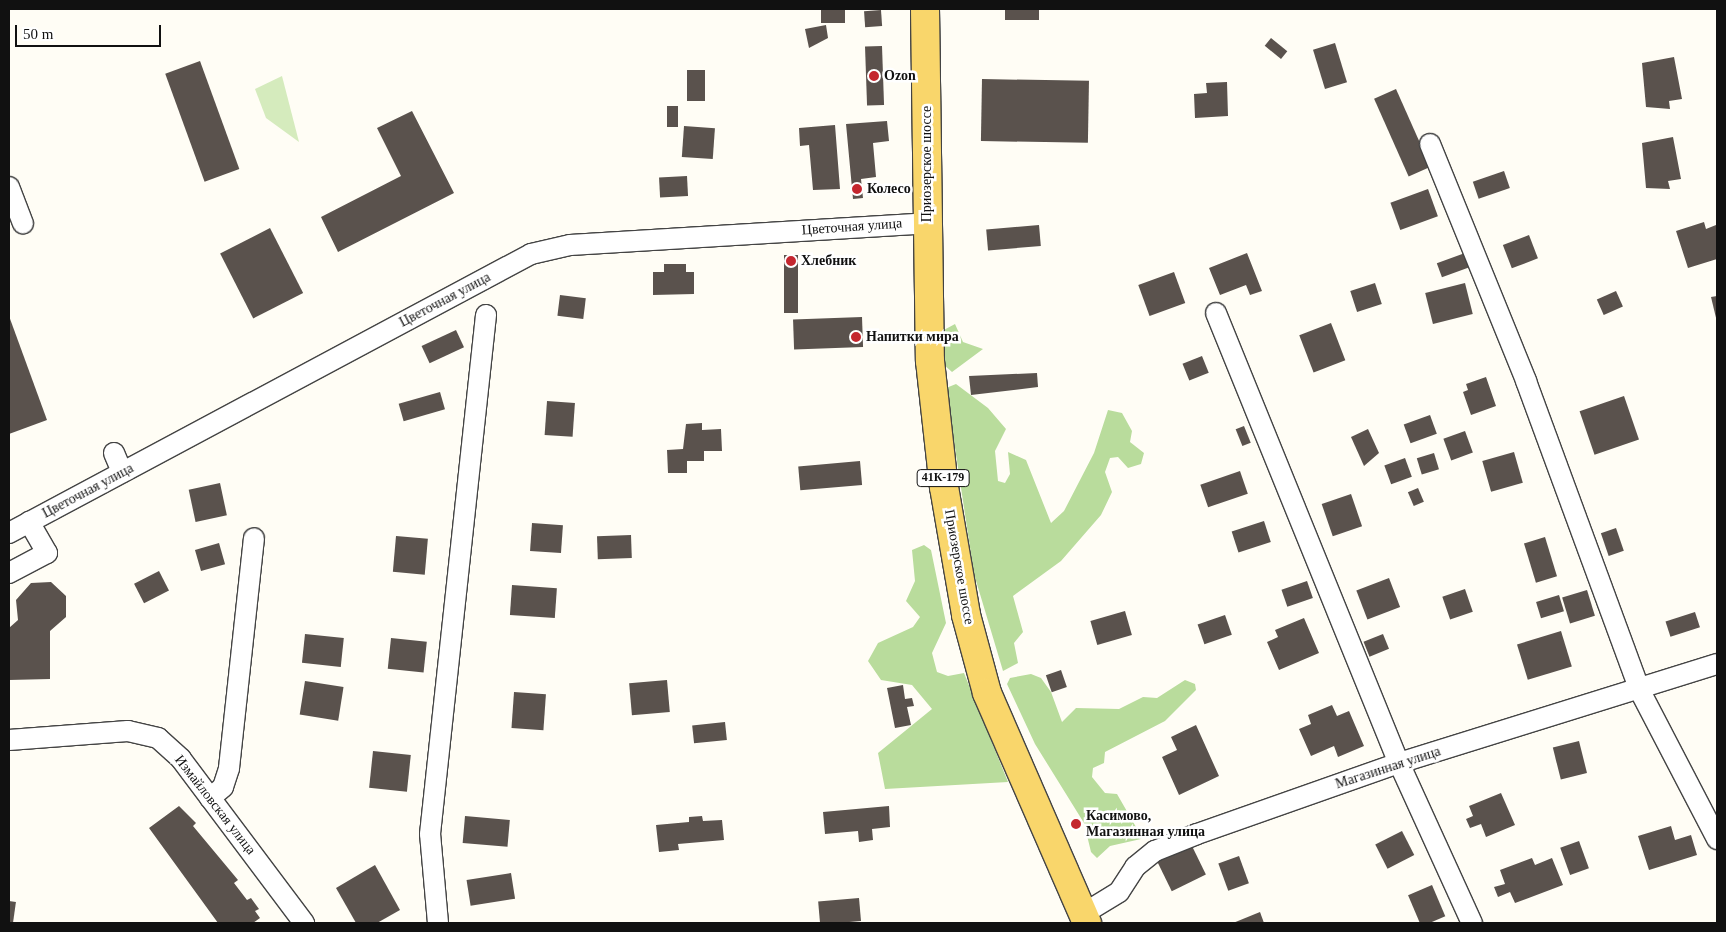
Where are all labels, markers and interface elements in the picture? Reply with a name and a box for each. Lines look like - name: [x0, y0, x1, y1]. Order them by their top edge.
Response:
- scale bar: [18, 15, 164, 47]
- text: 50 m: [23, 26, 53, 42]
- place label: Ozon: [884, 68, 916, 84]
- marker: Ozon: [868, 70, 880, 82]
- street label: Приозерское шоссе: [919, 106, 935, 222]
- place label: Колесо: [867, 181, 911, 197]
- marker: Колесо: [851, 183, 863, 195]
- street label: Цветочная улица: [801, 215, 903, 239]
- place label: Хлебник: [801, 253, 856, 269]
- marker: Хлебник: [785, 255, 797, 267]
- street label: Цветочная улица: [397, 269, 493, 331]
- place label: Напитки мира: [866, 329, 959, 345]
- marker: Напитки мира: [850, 331, 862, 343]
- street label: Цветочная улица: [40, 460, 136, 522]
- road number: 41К-179: [916, 468, 970, 488]
- street label: Приозерское шоссе: [941, 508, 977, 626]
- street label: Магазинная улица: [1333, 743, 1443, 793]
- street label: Измайловская улица: [171, 752, 259, 858]
- place label: Касимово, Магазинная улица: [1086, 808, 1205, 840]
- marker: Касимово, Магазинная улица: [1070, 818, 1082, 830]

